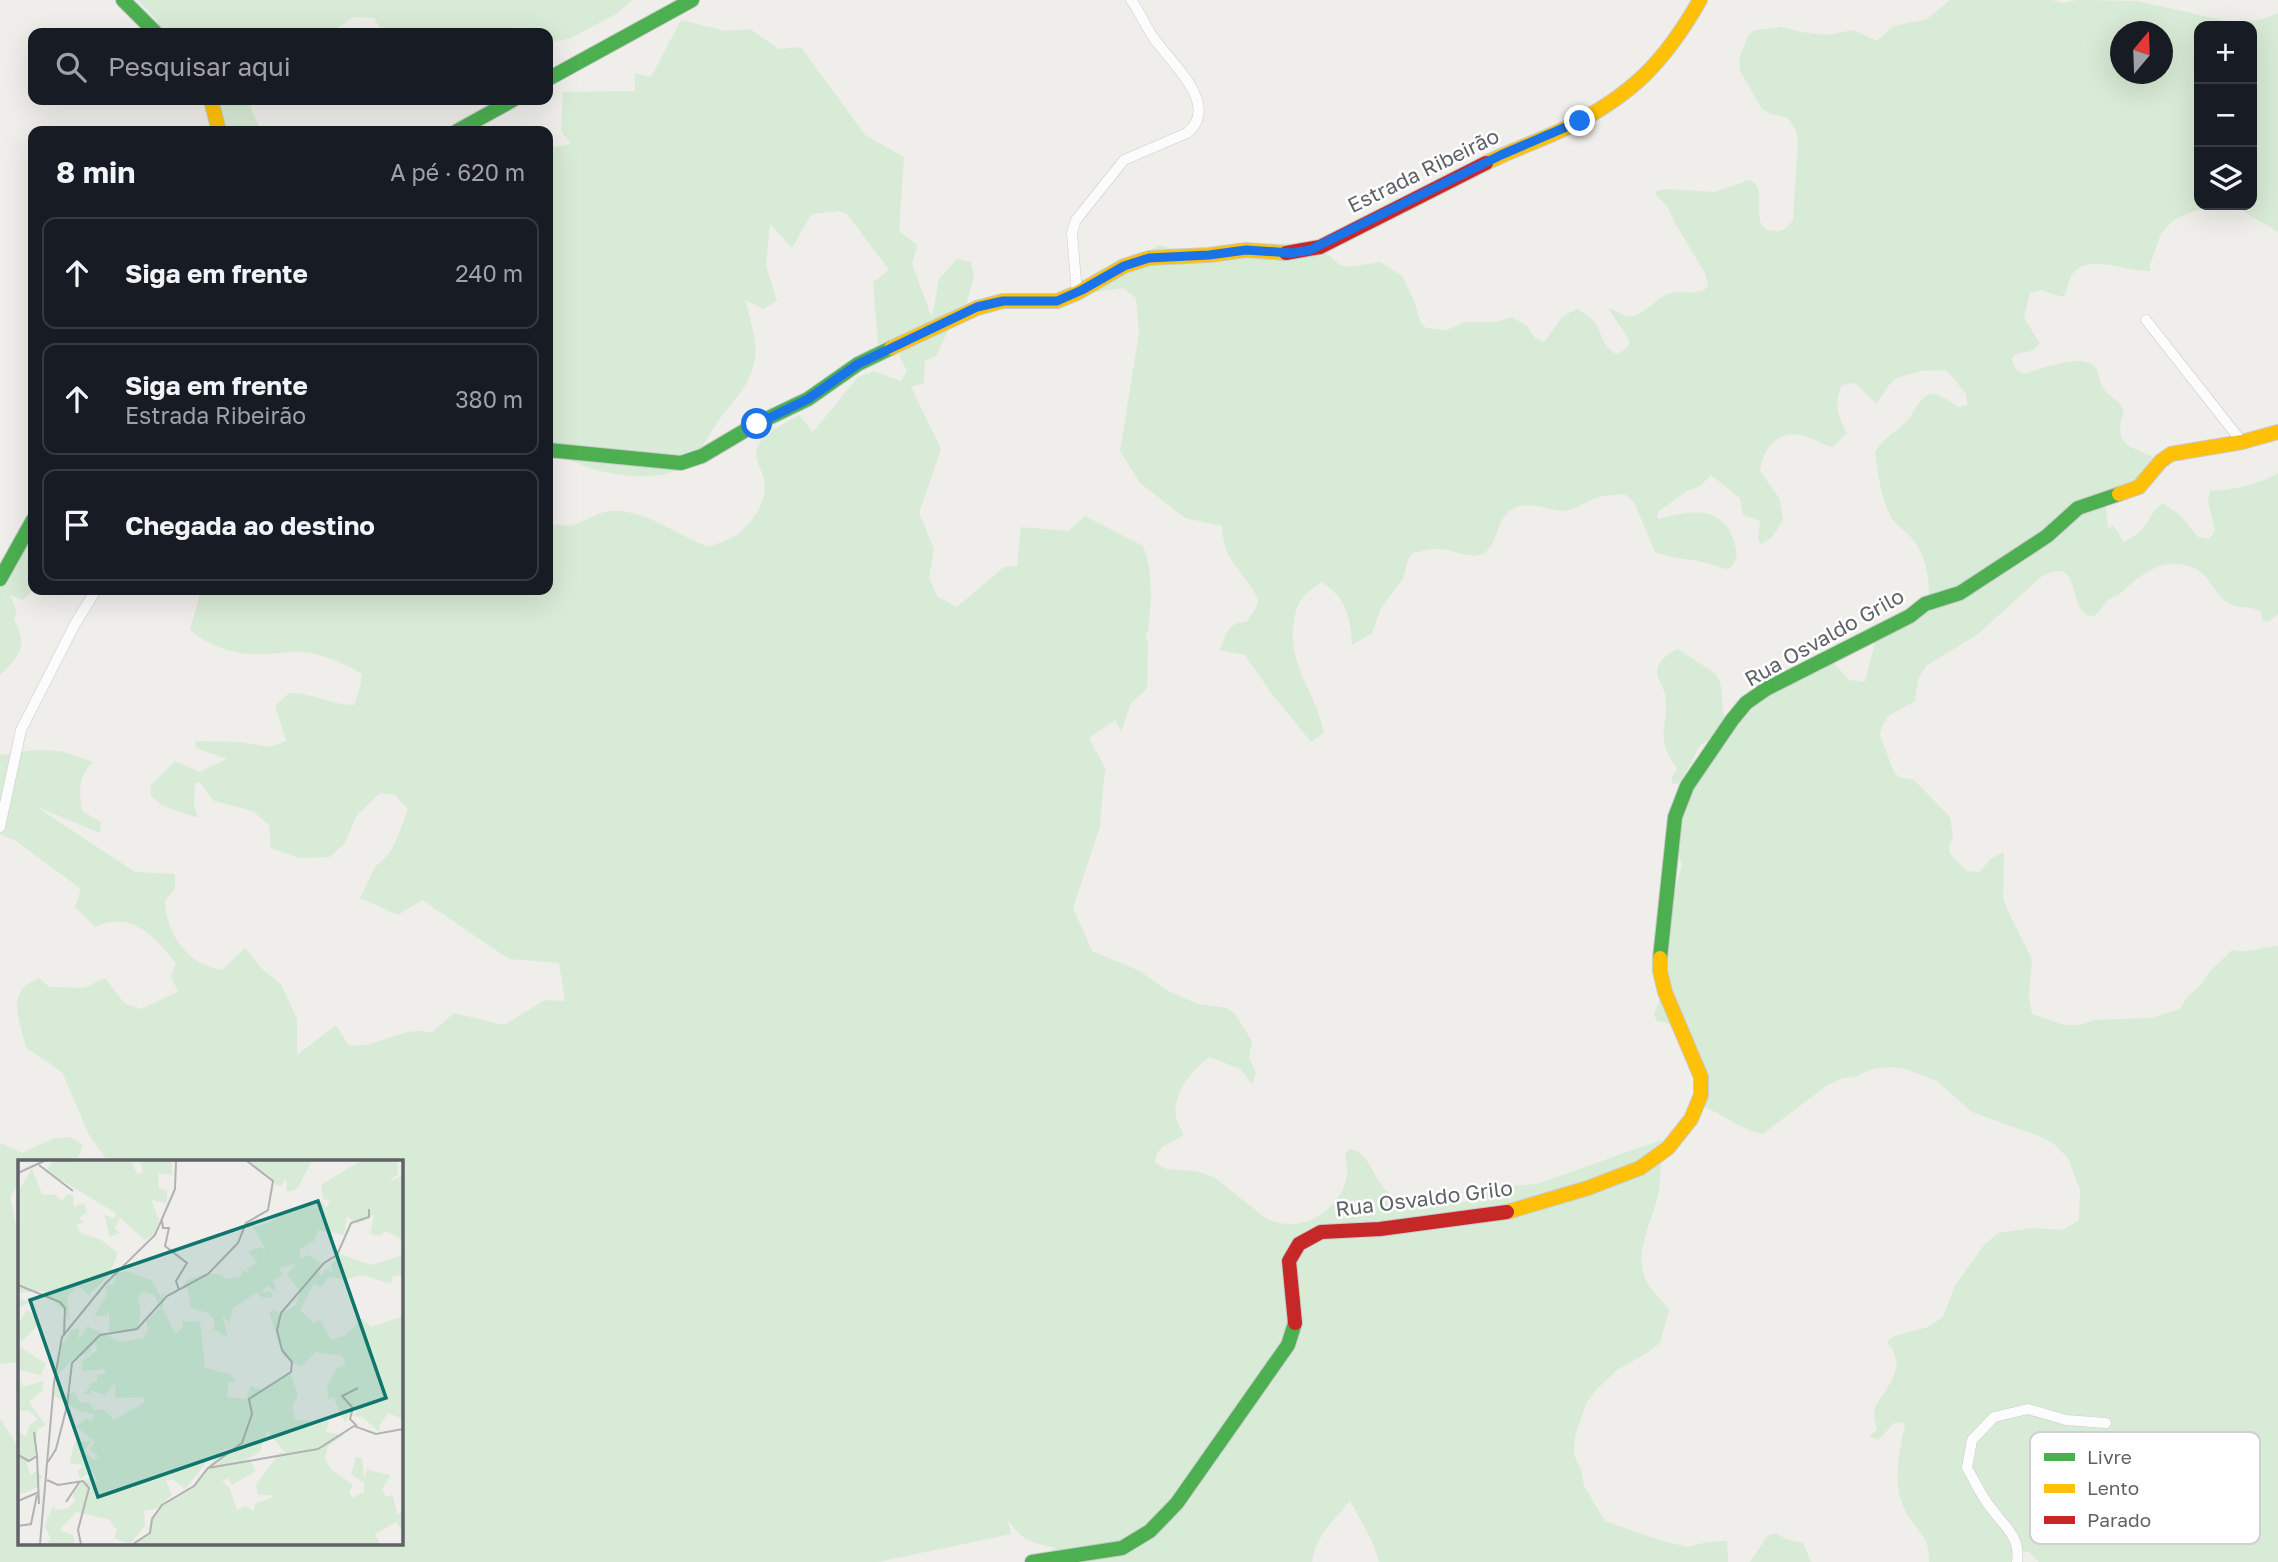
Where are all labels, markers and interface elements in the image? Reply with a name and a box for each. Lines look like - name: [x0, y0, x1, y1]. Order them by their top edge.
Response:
- north arrow: [2110, 21, 2173, 84]
- map controls: [2194, 21, 2257, 210]
- button: +: [2194, 21, 2257, 84]
- search box: [28, 28, 553, 105]
- icon: search: [52, 48, 90, 86]
- text: Pesquisar aqui: [108, 51, 291, 82]
- button: −: [2194, 84, 2257, 147]
- route end: [1564, 105, 1595, 136]
- street label: Estrada Ribeirão: [1343, 122, 1503, 218]
- button: layers: [2194, 147, 2257, 210]
- text: 8 min: [56, 154, 135, 190]
- text: A pé · 620 m: [390, 158, 525, 186]
- icon: ahead: [58, 254, 96, 292]
- text: Siga em frente: [125, 258, 308, 289]
- text: 240 m: [455, 259, 523, 287]
- text: Siga em frente: [125, 370, 308, 401]
- icon: ahead: [58, 380, 96, 418]
- text: 380 m: [455, 385, 523, 413]
- text: Estrada Ribeirão: [125, 401, 306, 429]
- route start: [741, 408, 772, 439]
- icon: arrive: [58, 506, 96, 544]
- text: Chegada ao destino: [125, 510, 375, 541]
- street label: Rua Osvaldo Grilo: [1740, 582, 1908, 692]
- inset map: [18, 1160, 402, 1544]
- street label: Rua Osvaldo Grilo: [1334, 1174, 1514, 1222]
- legend: [2030, 1432, 2260, 1544]
- text: Livre: [2087, 1445, 2132, 1468]
- text: Lento: [2087, 1476, 2139, 1499]
- text: Parado: [2087, 1508, 2151, 1531]

